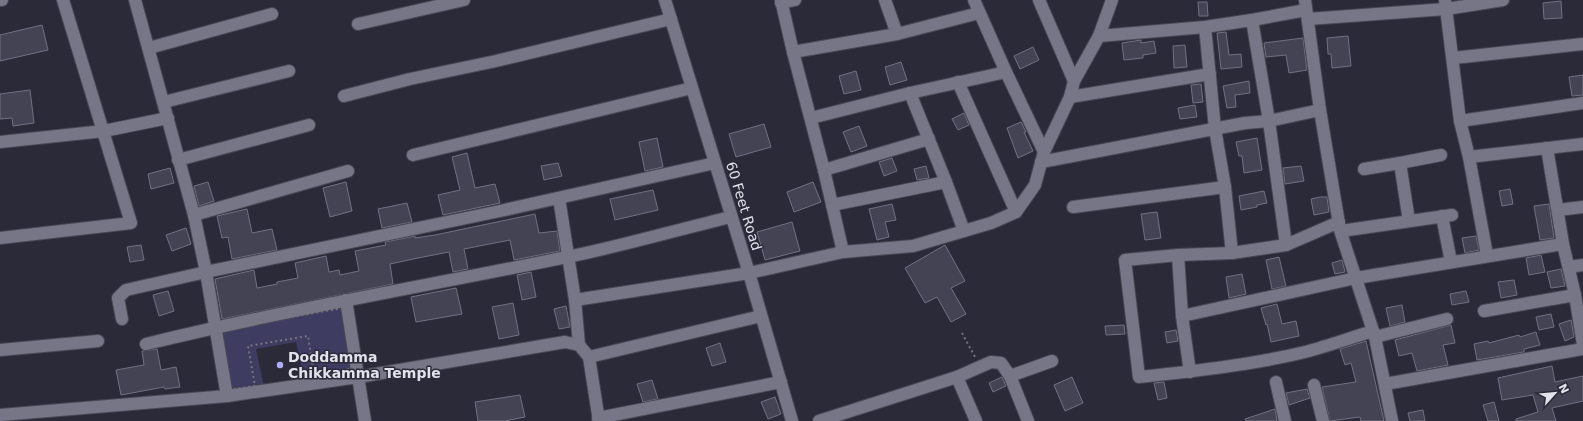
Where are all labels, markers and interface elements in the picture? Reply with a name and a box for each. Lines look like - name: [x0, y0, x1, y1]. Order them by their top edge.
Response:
- street label: 60 Feet Road: [723, 160, 765, 252]
- place label: Doddamma Chikkamma Temple: [288, 349, 441, 381]
- marker: Doddamma Chikkamma Temple: [275, 360, 285, 370]
- north arrow: [1535, 373, 1575, 413]
- text: N: [1556, 382, 1571, 396]

